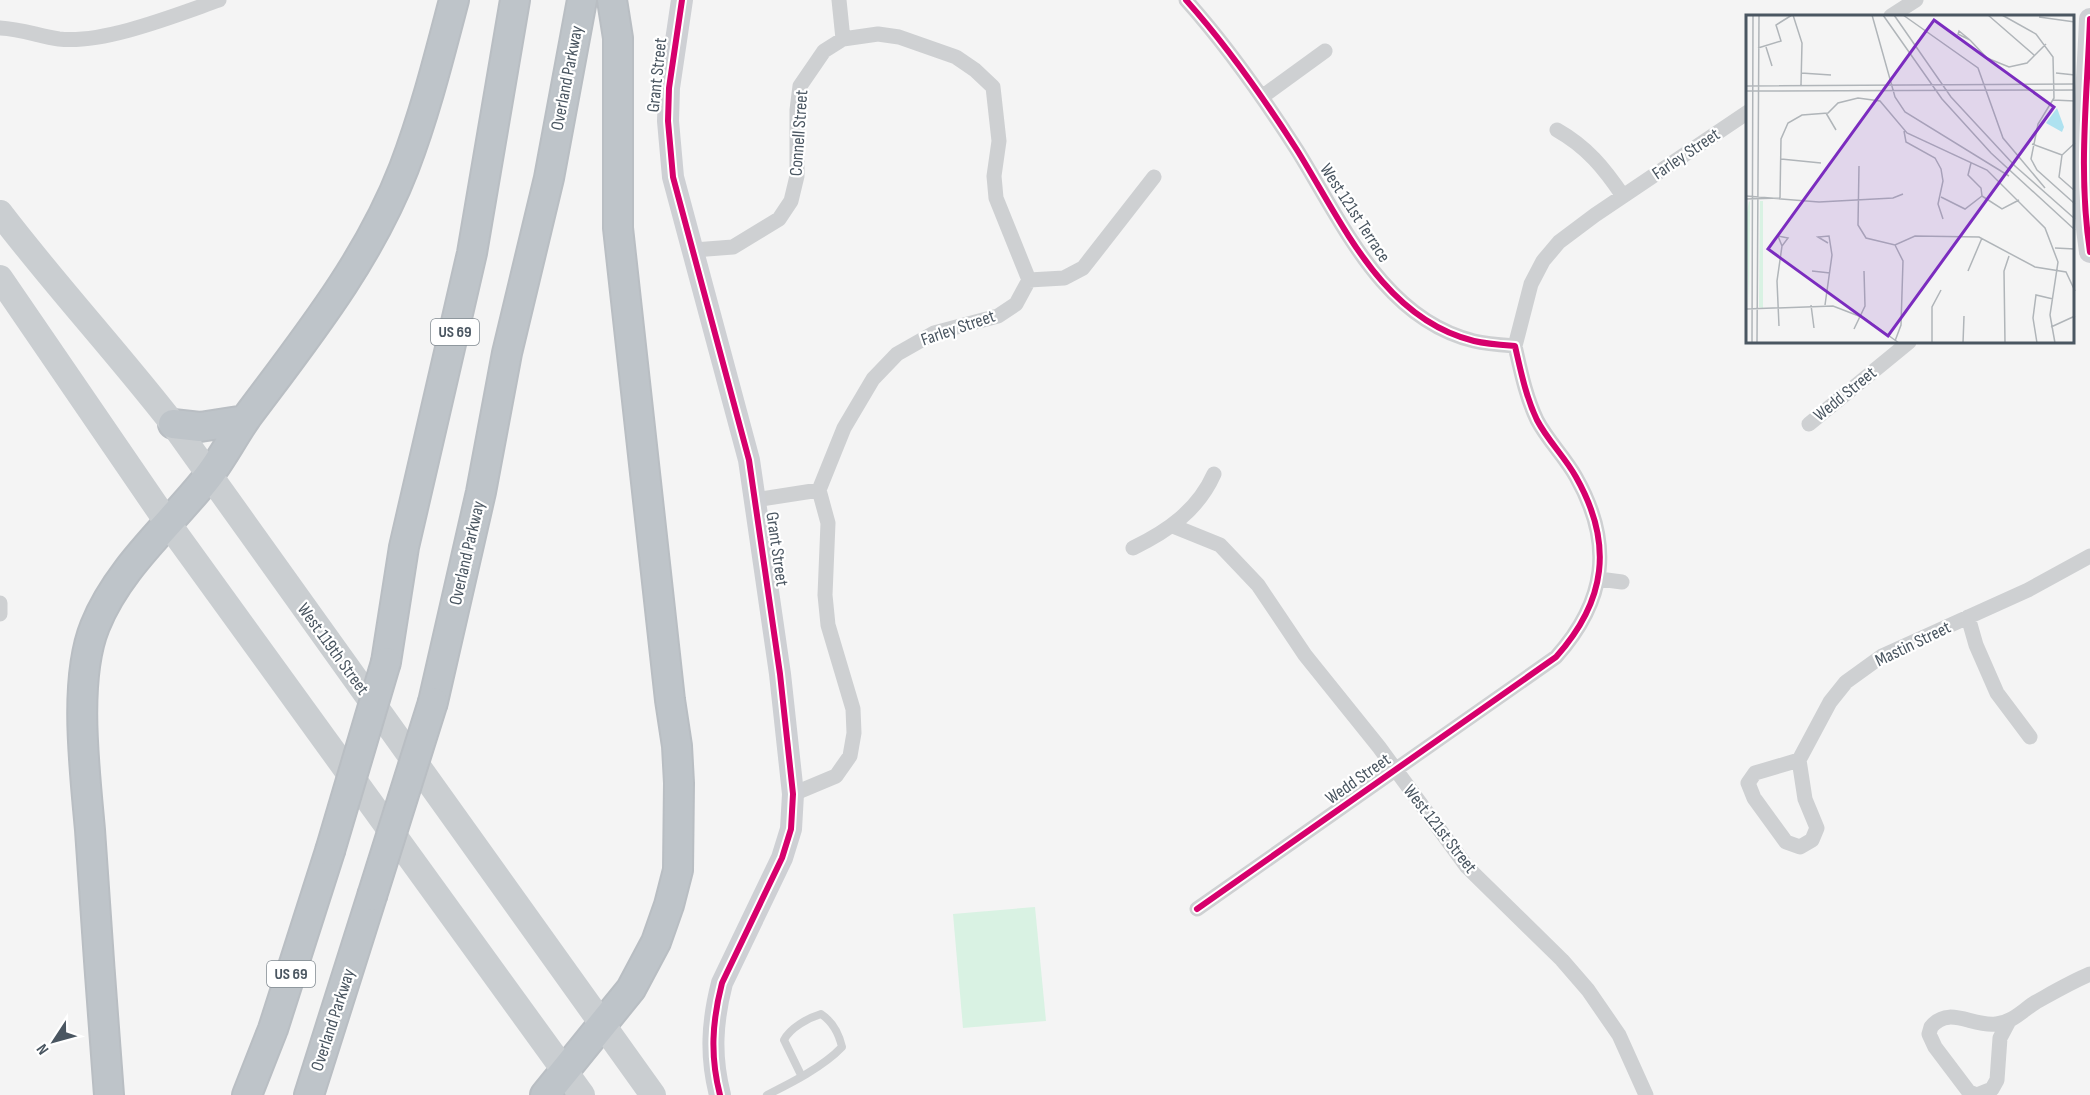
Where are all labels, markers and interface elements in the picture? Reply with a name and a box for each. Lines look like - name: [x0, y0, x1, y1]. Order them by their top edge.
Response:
- inset map: [1746, 15, 2075, 344]
- street label: Overland Parkway: [547, 24, 587, 132]
- street label: Grant Street: [643, 36, 671, 113]
- street label: Connell Street: [786, 89, 813, 177]
- street label: Farley Street: [1648, 124, 1724, 184]
- street label: West 121st Terrace: [1315, 160, 1395, 266]
- street label: Farley Street: [918, 305, 998, 350]
- road number: US 69: [431, 319, 479, 345]
- street label: Wedd Street: [1809, 362, 1881, 426]
- street label: Overland Parkway: [445, 499, 489, 607]
- street label: Grant Street: [761, 510, 793, 588]
- street label: West 119th Street: [293, 599, 374, 699]
- street label: Mastin Street: [1872, 616, 1955, 671]
- street label: Wedd Street: [1321, 749, 1395, 809]
- street label: West 121st Street: [1399, 781, 1481, 878]
- road number: US 69: [267, 961, 315, 987]
- street label: Overland Parkway: [307, 966, 359, 1074]
- north arrow: [24, 1011, 84, 1071]
- text: N: [33, 1040, 53, 1058]

